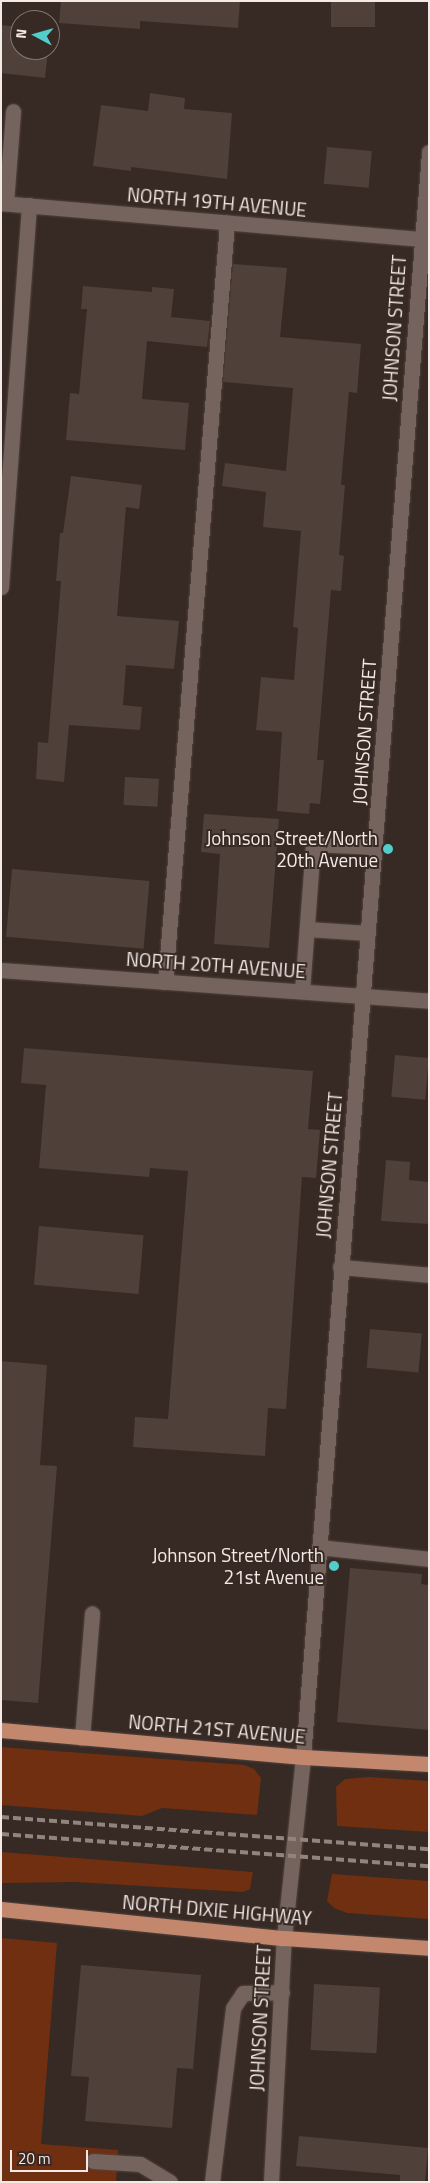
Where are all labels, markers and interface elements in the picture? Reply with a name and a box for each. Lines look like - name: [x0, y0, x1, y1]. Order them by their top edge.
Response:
- north arrow: [10, 10, 60, 60]
- text: N: [10, 28, 32, 39]
- street label: NORTH 19TH AVENUE: [126, 183, 308, 221]
- street label: JOHNSON STREET: [378, 254, 410, 402]
- street label: JOHNSON STREET: [348, 658, 380, 806]
- place label: Johnson Street/North 20th Avenue: [206, 827, 378, 871]
- marker: Johnson Street/North 20th Avenue: [382, 843, 394, 855]
- street label: NORTH 20TH AVENUE: [125, 947, 307, 983]
- street label: JOHNSON STREET: [311, 1091, 347, 1239]
- place label: Johnson Street/North 21st Avenue: [152, 1544, 324, 1588]
- marker: Johnson Street/North 21st Avenue: [328, 1560, 340, 1572]
- street label: NORTH 21ST AVENUE: [128, 1710, 306, 1748]
- street label: NORTH DIXIE HIGHWAY: [121, 1890, 313, 1930]
- street label: JOHNSON STREET: [245, 1944, 275, 2092]
- scale bar: [12, 2140, 90, 2172]
- text: 20 m: [18, 2147, 51, 2170]

